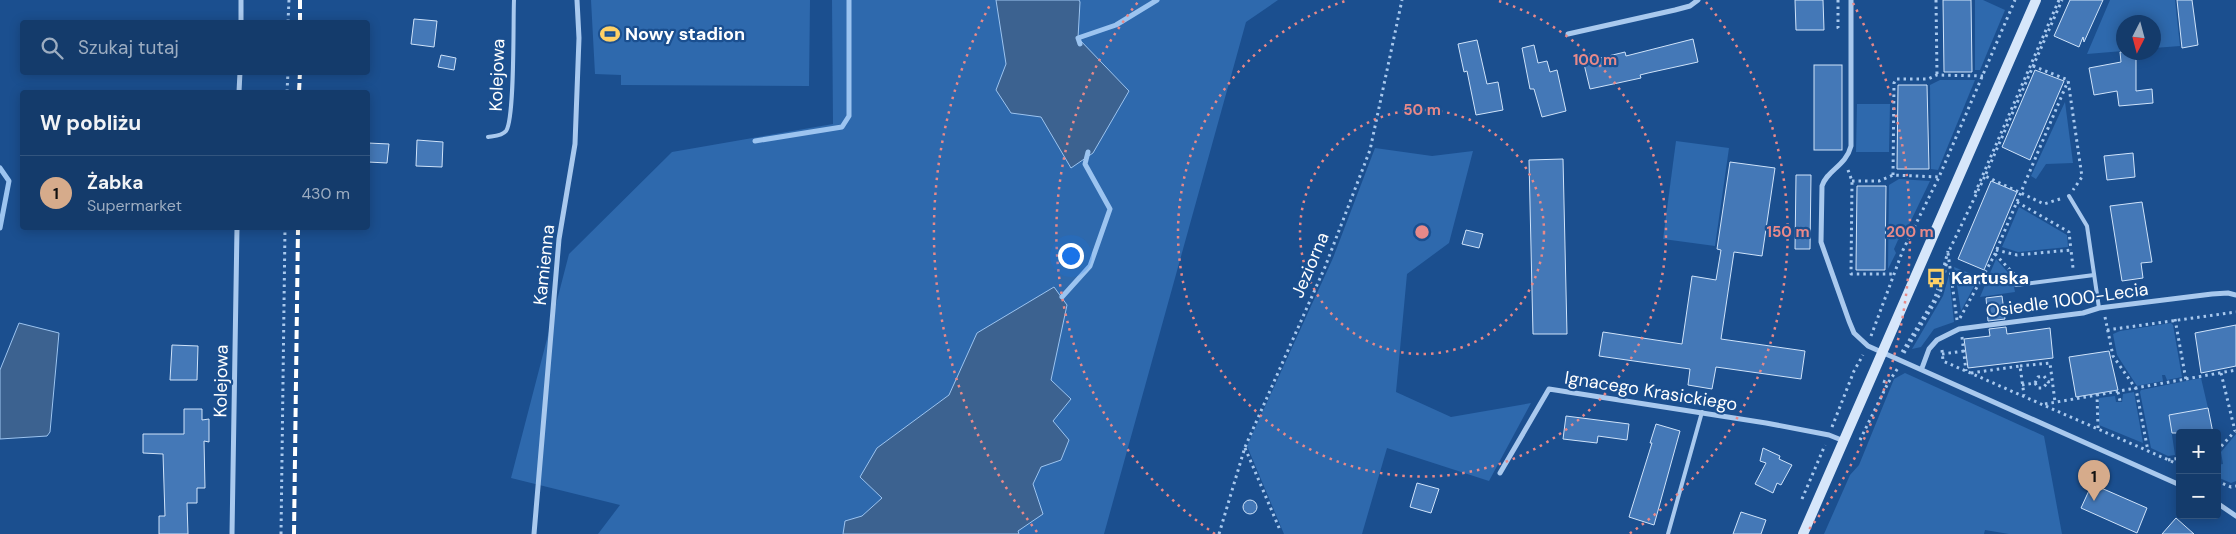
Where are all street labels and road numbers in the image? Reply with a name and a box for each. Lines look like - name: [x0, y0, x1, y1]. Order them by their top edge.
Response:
- street label: Kolejowa: [484, 38, 510, 112]
- street label: Kamienna: [528, 223, 560, 307]
- street label: Jeziorna: [1285, 228, 1335, 302]
- street label: Osiedle 1000-Lecia: [1984, 277, 2150, 323]
- street label: Kolejowa: [208, 344, 234, 418]
- street label: Ignacego Krasickiego: [1563, 365, 1739, 417]

